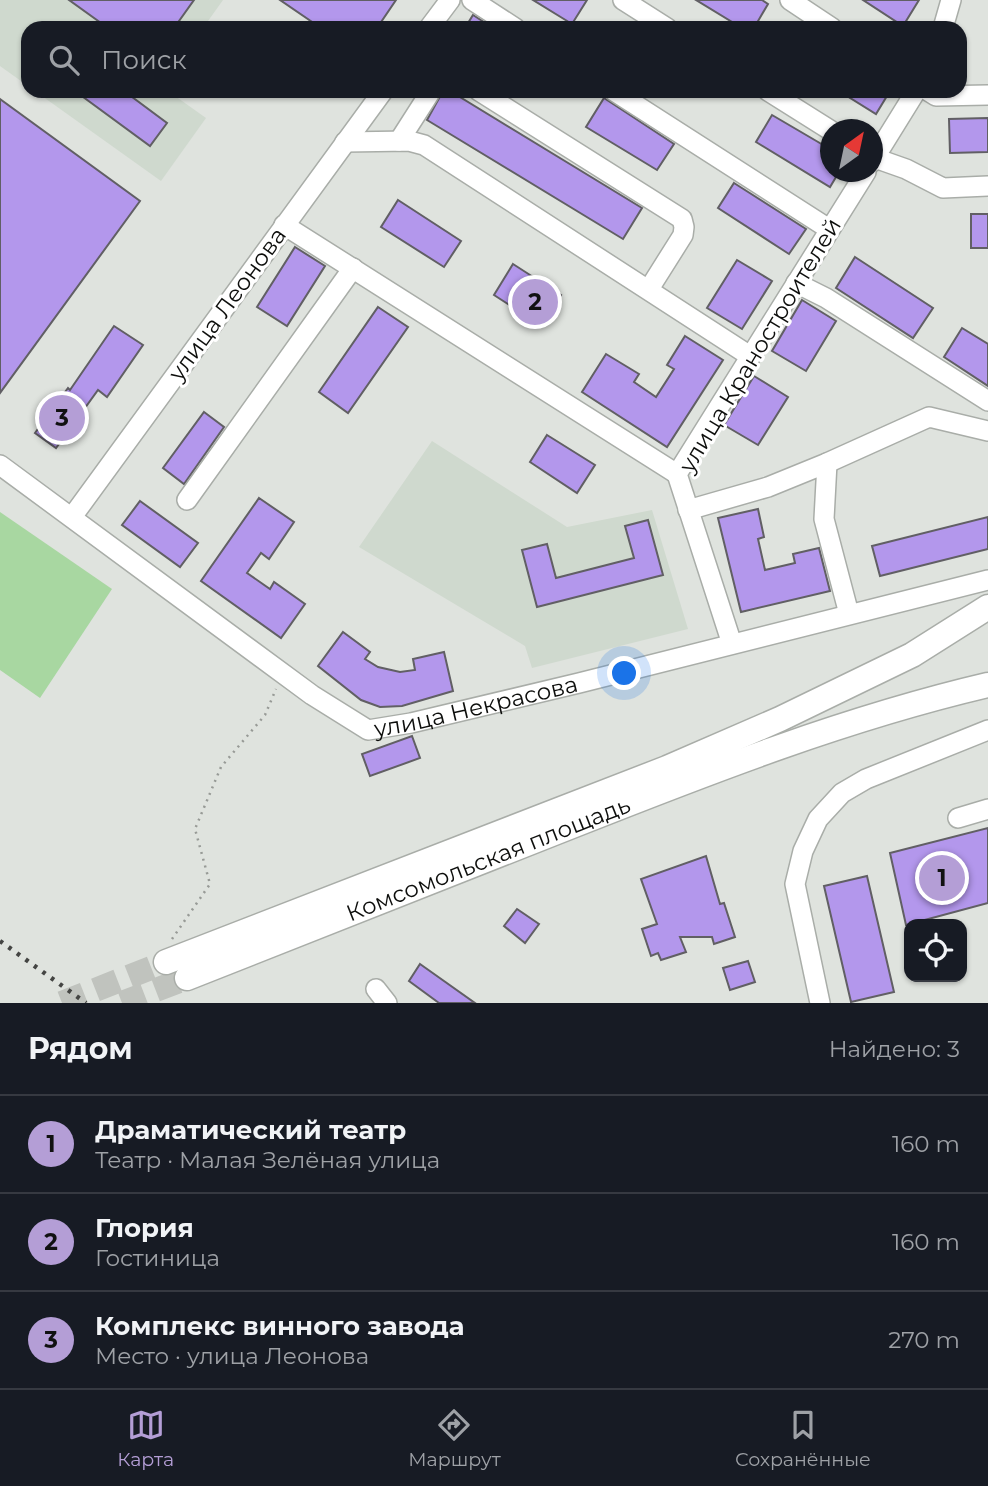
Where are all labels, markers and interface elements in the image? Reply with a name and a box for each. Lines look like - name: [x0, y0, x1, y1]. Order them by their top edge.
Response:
- search box: [21, 21, 967, 98]
- icon: search: [45, 41, 83, 79]
- text: Поиск: [101, 44, 187, 76]
- north arrow: [820, 119, 883, 182]
- street label: улица Краностроителей: [672, 213, 847, 478]
- street label: улица Леонова: [162, 222, 292, 387]
- pin: 2: [512, 276, 558, 328]
- pin: 3: [39, 392, 85, 444]
- your location: [607, 656, 641, 690]
- street label: улица Некрасова: [371, 670, 581, 743]
- street label: Комсомольская площадь: [342, 790, 634, 927]
- pin: 1: [919, 852, 965, 904]
- map controls: [904, 919, 967, 982]
- button: locate: [904, 919, 967, 982]
- text: Рядом: [28, 1030, 133, 1067]
- text: Найдено: 3: [829, 1035, 960, 1063]
- text: Драматический театр: [95, 1114, 406, 1146]
- text: 1: [46, 1130, 56, 1158]
- text: 160 m: [892, 1130, 960, 1158]
- text: Театр · Малая Зелёная улица: [95, 1146, 440, 1174]
- text: Глория: [95, 1212, 194, 1244]
- text: 2: [44, 1228, 58, 1256]
- text: 160 m: [892, 1228, 960, 1256]
- text: Гостиница: [95, 1244, 220, 1272]
- text: Комплекс винного завода: [95, 1310, 465, 1342]
- text: 3: [44, 1326, 58, 1354]
- text: 270 m: [888, 1326, 960, 1354]
- text: Место · улица Леонова: [95, 1342, 369, 1370]
- tab: Карта: [117, 1406, 174, 1471]
- tab: Маршрут: [408, 1406, 501, 1471]
- tab: Сохранённые: [735, 1406, 871, 1471]

